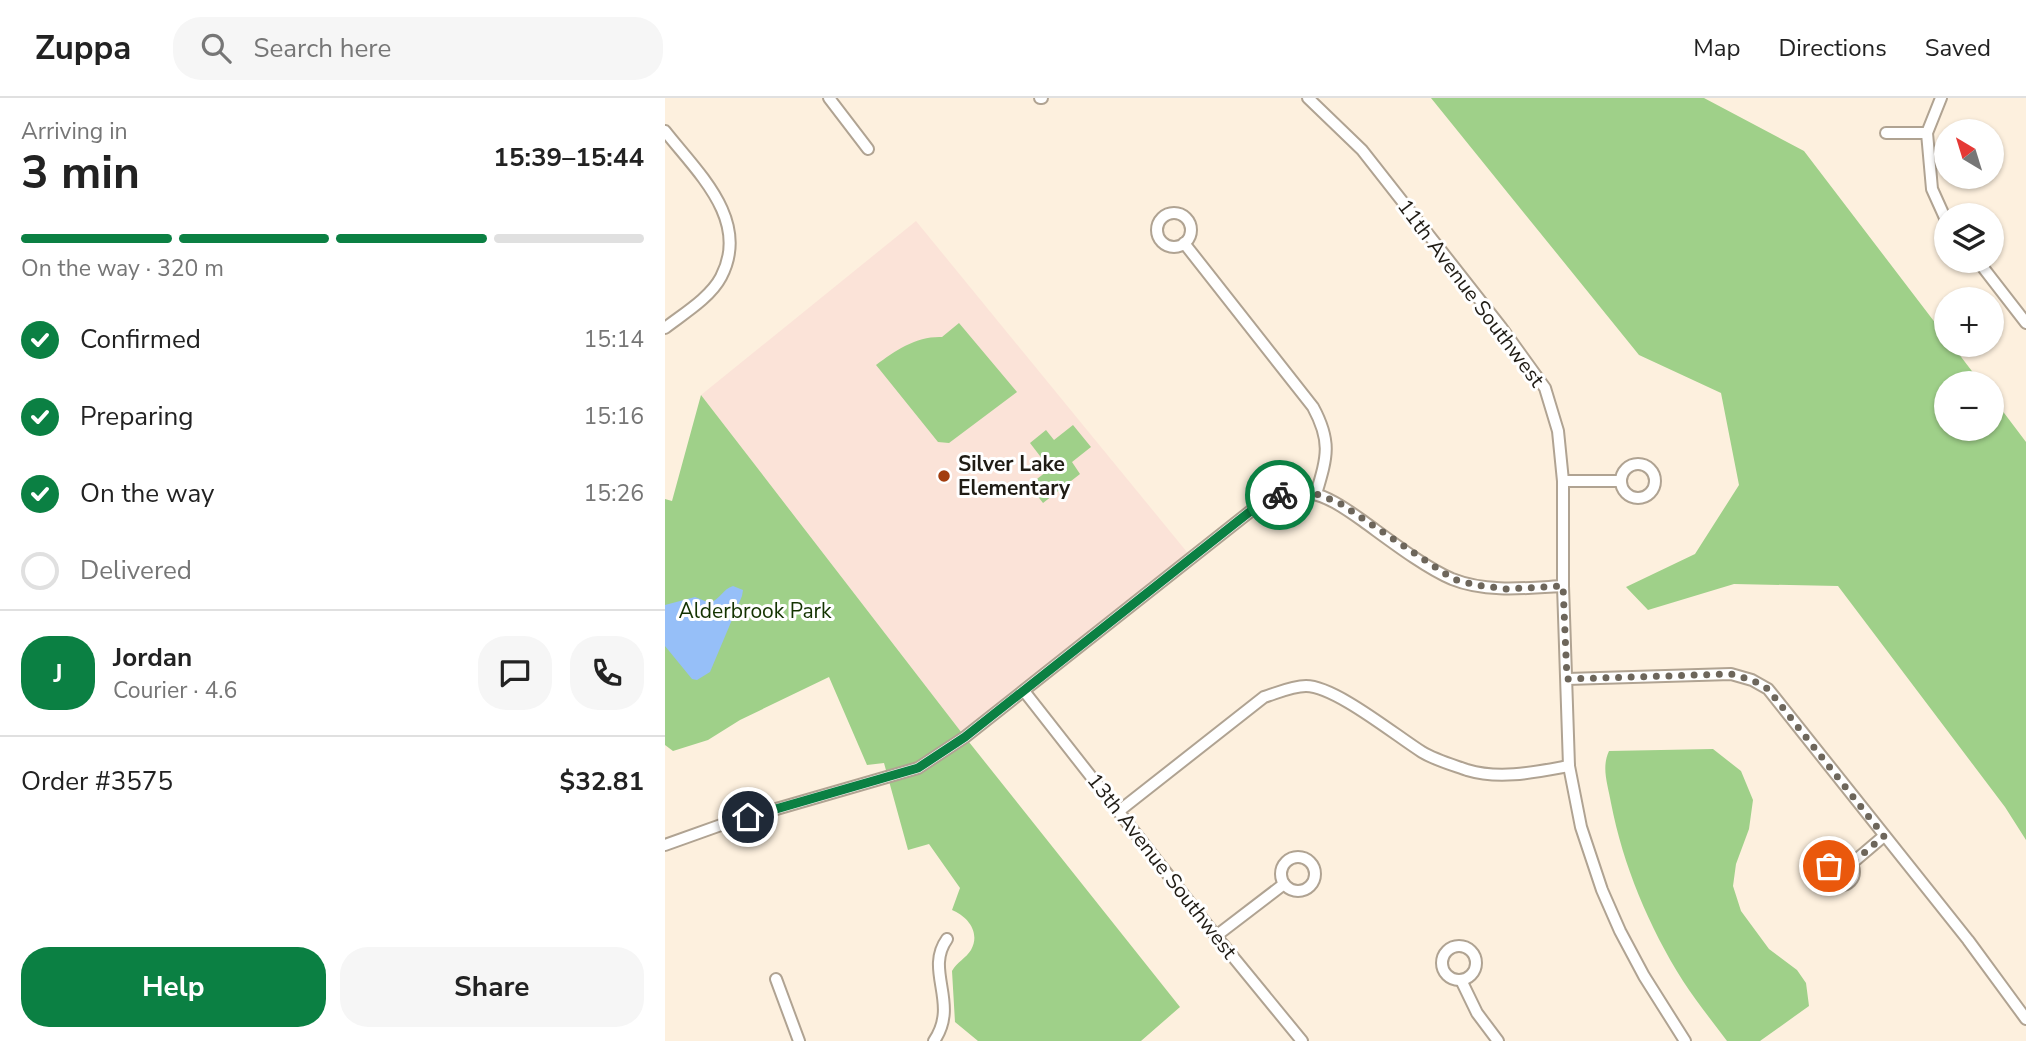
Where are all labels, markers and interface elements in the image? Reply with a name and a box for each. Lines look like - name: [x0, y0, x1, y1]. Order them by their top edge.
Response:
- search box: [173, 17, 663, 80]
- text: Zuppa: [35, 26, 131, 71]
- icon: search: [197, 29, 235, 67]
- text: Search here: [253, 31, 391, 66]
- text: Map: [1693, 32, 1740, 64]
- text: Directions: [1778, 32, 1887, 64]
- text: Saved: [1925, 32, 1991, 64]
- text: Arriving in: [21, 116, 128, 147]
- north arrow: [1934, 119, 2004, 189]
- map controls: [1934, 119, 2004, 441]
- text: 15:39–15:44: [493, 140, 644, 175]
- text: 3 min: [21, 141, 140, 204]
- street label: 11th Avenue Southwest: [1391, 193, 1551, 393]
- button: layers: [1934, 203, 2004, 273]
- text: On the way · 320 m: [21, 253, 224, 284]
- button: +: [1934, 287, 2004, 357]
- icon: check: [21, 321, 59, 359]
- text: Confirmed: [80, 322, 201, 357]
- text: 15:14: [584, 324, 644, 355]
- button: −: [1934, 371, 2004, 441]
- icon: check: [21, 398, 59, 436]
- text: Preparing: [80, 399, 193, 434]
- text: 15:16: [584, 401, 644, 432]
- place label: Silver Lake Elementary: [958, 450, 1071, 502]
- courier: [1245, 460, 1315, 530]
- marker: Silver Lake Elementary: [936, 468, 952, 484]
- icon: check: [21, 475, 59, 513]
- text: On the way: [80, 476, 214, 511]
- icon: bike: [1261, 476, 1299, 514]
- text: 15:26: [584, 478, 644, 509]
- text: Delivered: [80, 553, 192, 588]
- park label: Alderbrook Park: [678, 597, 832, 625]
- button: chat: [478, 636, 552, 710]
- button: phone: [570, 636, 644, 710]
- text: Jordan: [113, 640, 192, 675]
- text: J: [53, 656, 63, 691]
- text: Courier · 4.6: [113, 675, 237, 706]
- text: Order #3575: [21, 764, 173, 799]
- text: $32.81: [560, 764, 644, 799]
- street label: 13th Avenue Southwest: [1081, 767, 1244, 965]
- pin: [718, 787, 778, 847]
- icon: home: [729, 798, 767, 836]
- pin: [1799, 836, 1859, 896]
- icon: bag: [1810, 847, 1848, 885]
- button: Help: [21, 947, 326, 1027]
- button: Share: [340, 947, 644, 1027]

